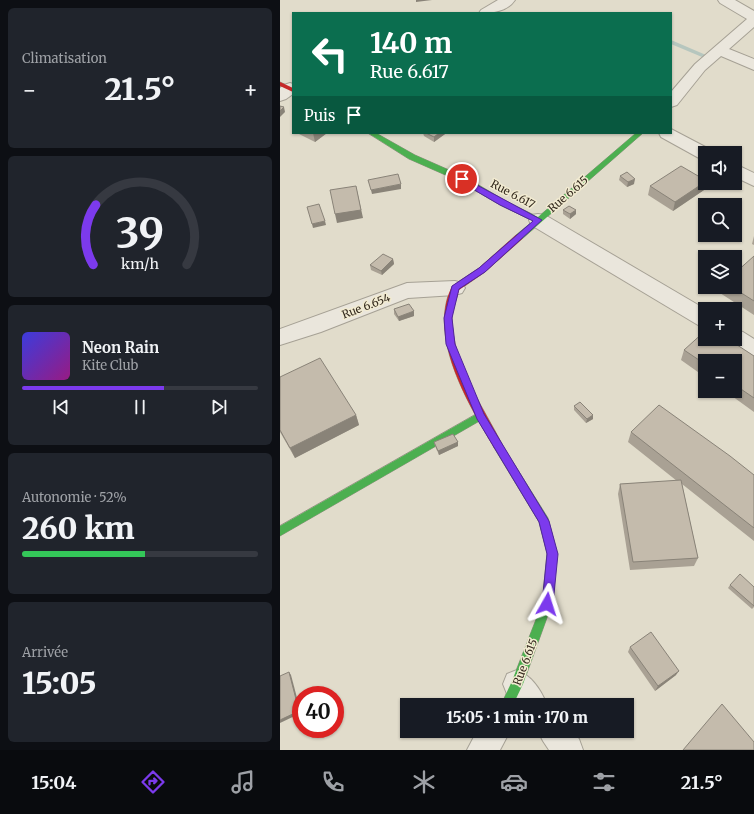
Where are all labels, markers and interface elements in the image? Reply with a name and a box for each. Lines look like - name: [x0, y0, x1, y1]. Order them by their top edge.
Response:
- text: 140 m: [370, 25, 452, 61]
- icon: left: [304, 28, 356, 80]
- text: Climatisation: [22, 50, 107, 67]
- text: Rue 6.617: [370, 60, 449, 83]
- text: 21.5°: [105, 70, 175, 108]
- text: −: [22, 76, 37, 104]
- text: +: [243, 76, 258, 104]
- icon: arrive: [343, 104, 365, 126]
- text: Puis: [304, 106, 335, 125]
- map controls: [698, 146, 742, 398]
- button: sound: [698, 146, 742, 190]
- pin: [445, 162, 479, 196]
- icon: arrive: [451, 168, 473, 190]
- street label: Rue 6.615: [545, 173, 591, 215]
- street label: Rue 6.617: [488, 177, 538, 211]
- button: search: [698, 198, 742, 242]
- text: 39: [116, 206, 164, 258]
- button: layers: [698, 250, 742, 294]
- text: km/h: [121, 254, 159, 272]
- street label: Rue 6.654: [340, 290, 392, 322]
- button: +: [698, 302, 742, 346]
- text: Neon Rain: [82, 338, 159, 357]
- button: −: [698, 354, 742, 398]
- text: Kite Club: [82, 357, 138, 374]
- icon: previous: [50, 396, 72, 418]
- icon: pause: [129, 396, 151, 418]
- icon: next: [208, 396, 230, 418]
- text: Autonomie · 52%: [22, 489, 127, 506]
- text: 260 km: [22, 509, 135, 547]
- position arrow: [526, 583, 568, 625]
- street label: Rue 6.615: [510, 637, 540, 687]
- text: Arrivée: [22, 644, 68, 661]
- text: 15:05: [22, 664, 97, 702]
- speed limit sign: 40: [292, 686, 344, 738]
- text: 15:05 · 1 min · 170 m: [446, 708, 588, 727]
- icon: directions: [139, 768, 167, 796]
- icon: music: [229, 768, 257, 796]
- icon: phone: [319, 768, 347, 796]
- icon: climate: [410, 768, 438, 796]
- icon: car: [500, 768, 528, 796]
- icon: filters: [590, 768, 618, 796]
- text: 15:04: [31, 771, 77, 794]
- text: 21.5°: [681, 771, 723, 794]

